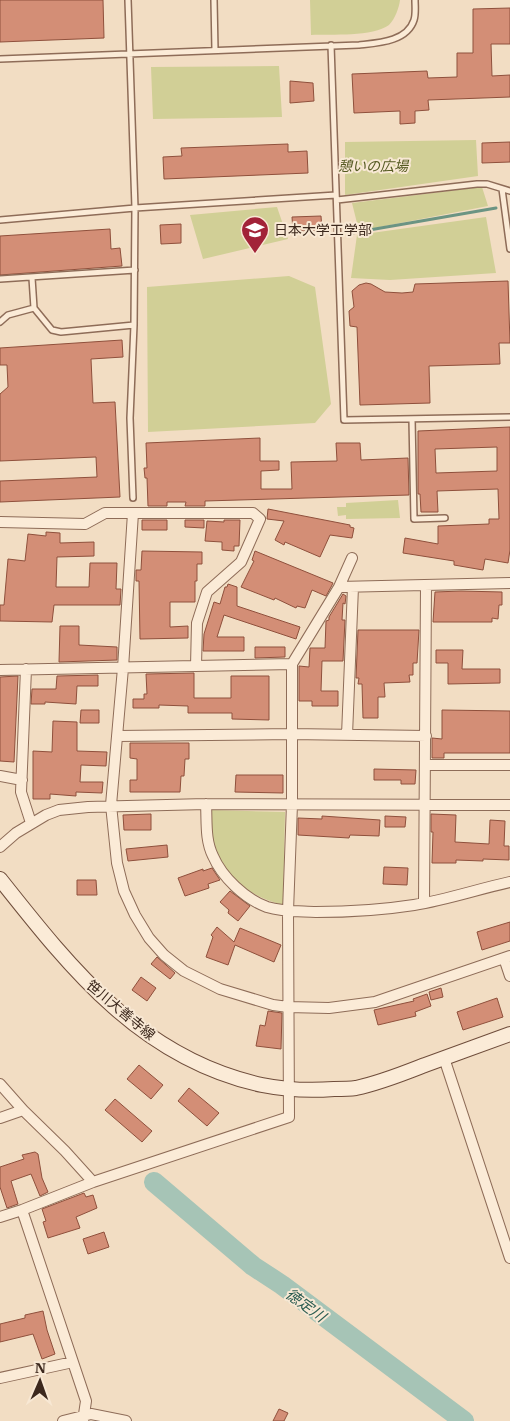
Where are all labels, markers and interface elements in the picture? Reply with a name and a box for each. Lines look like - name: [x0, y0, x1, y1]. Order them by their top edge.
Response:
- park label: 憩いの広場: [338, 157, 410, 175]
- school or university icon: 日本大学工学部: [240, 215, 270, 254]
- place label: 日本大学工学部: [274, 221, 372, 239]
- street label: 笹川大善寺線: [83, 976, 159, 1044]
- water label: 徳定川: [282, 1284, 331, 1327]
- north arrow: [15, 1356, 65, 1406]
- text: N: [35, 1359, 46, 1377]

